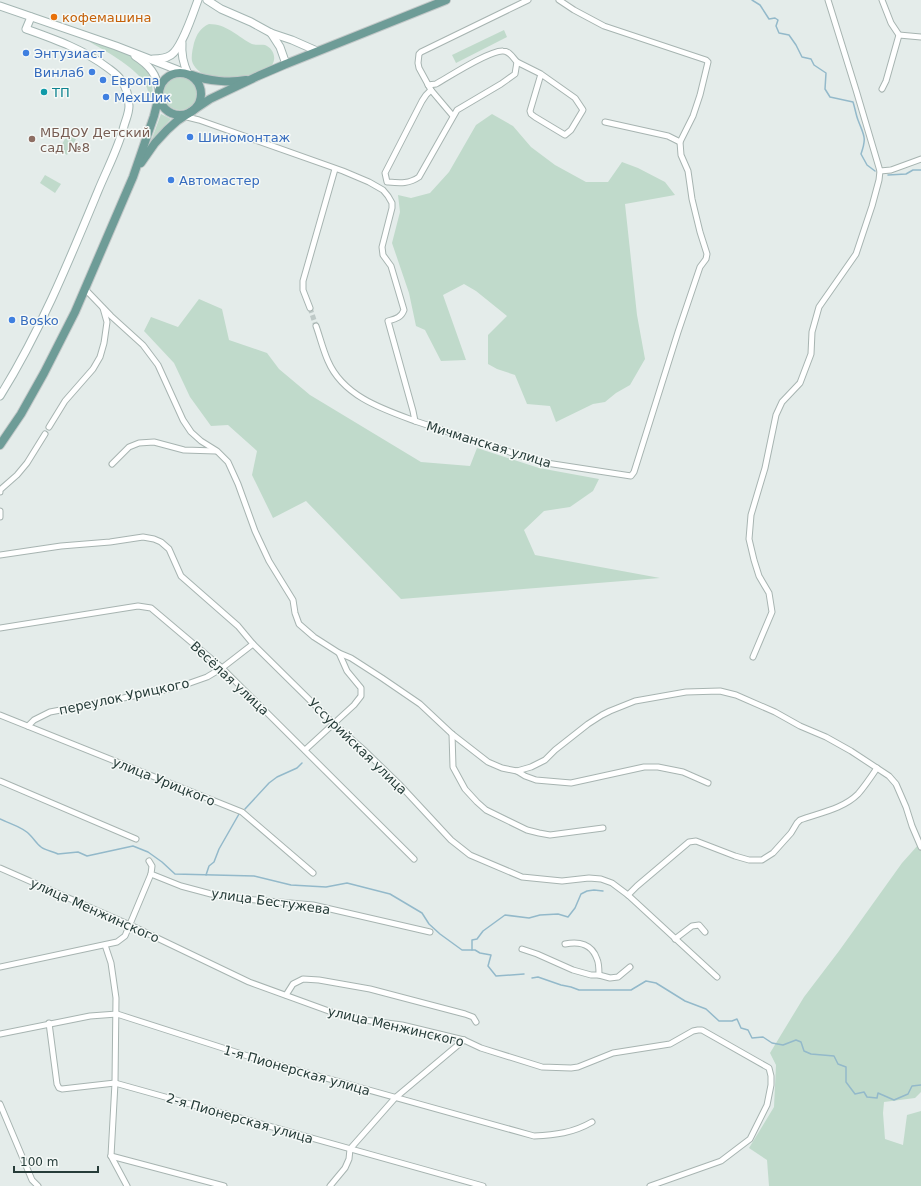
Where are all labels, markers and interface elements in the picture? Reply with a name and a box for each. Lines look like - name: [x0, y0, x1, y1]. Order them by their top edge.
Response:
- place label: кофемашина: [62, 10, 152, 25]
- marker: кофемашина: [49, 12, 59, 22]
- place label: Энтузиаст: [34, 46, 105, 61]
- marker: Энтузиаст: [21, 48, 31, 58]
- place label: Винлаб: [34, 65, 84, 80]
- marker: Винлаб: [87, 67, 97, 77]
- place label: Европа: [111, 73, 160, 88]
- marker: Европа: [98, 75, 108, 85]
- place label: ТП: [51, 85, 70, 100]
- marker: ТП: [39, 87, 49, 97]
- place label: МехШик: [114, 90, 171, 105]
- marker: МехШик: [101, 92, 111, 102]
- place label: МБДОУ Детский сад №8: [40, 125, 150, 155]
- place label: Шиномонтаж: [198, 130, 291, 145]
- marker: Шиномонтаж: [185, 132, 195, 142]
- marker: МБДОУ Детский сад №8: [27, 134, 37, 144]
- place label: Автомастер: [179, 173, 260, 188]
- marker: Автомастер: [166, 175, 176, 185]
- place label: Bosko: [20, 313, 59, 328]
- marker: Bosko: [7, 315, 17, 325]
- street label: Мичманская улица: [425, 418, 553, 471]
- street label: Весёлая улица: [187, 638, 272, 718]
- street label: переулок Урицкого: [58, 675, 191, 718]
- street label: Уссурийская улица: [305, 695, 410, 797]
- street label: улица Урицкого: [110, 754, 217, 809]
- street label: улица Менжинского: [28, 875, 162, 946]
- street label: улица Бестужева: [210, 886, 331, 917]
- street label: улица Менжинского: [326, 1003, 466, 1049]
- street label: 1-я Пионерская улица: [222, 1042, 372, 1099]
- street label: 2-я Пионерская улица: [165, 1090, 315, 1147]
- scale bar: [14, 1148, 98, 1174]
- text: 100 m: [20, 1155, 58, 1169]

